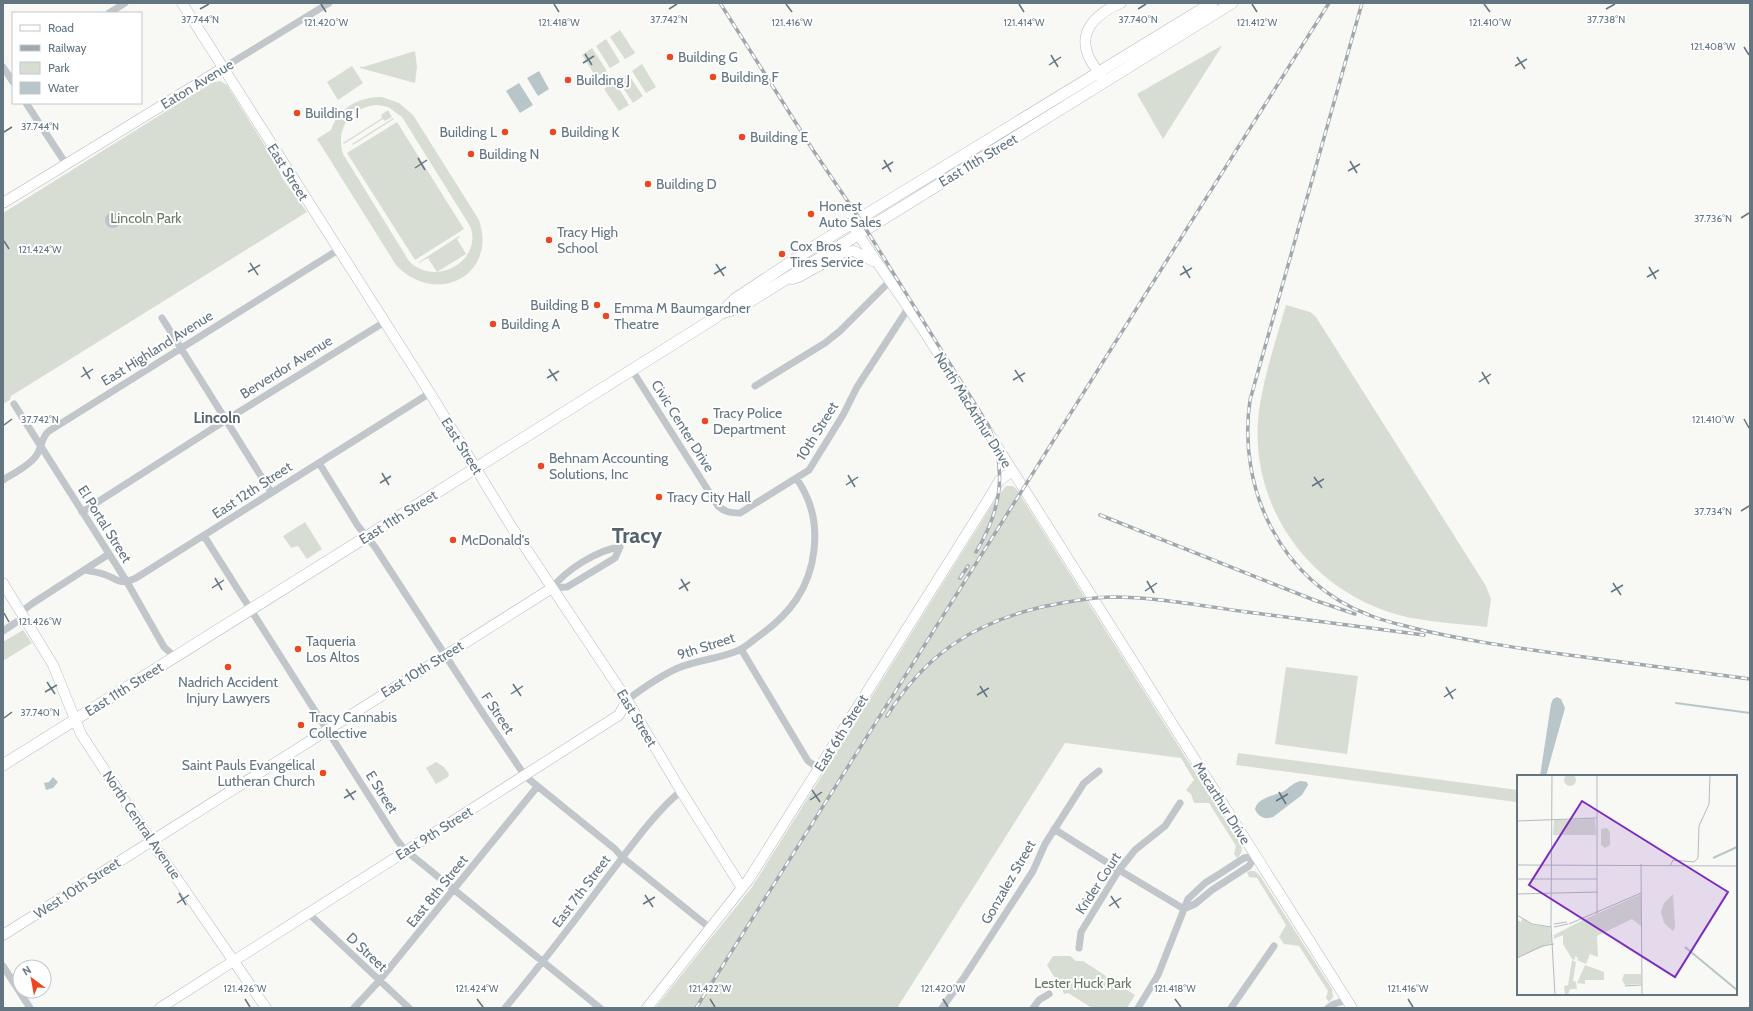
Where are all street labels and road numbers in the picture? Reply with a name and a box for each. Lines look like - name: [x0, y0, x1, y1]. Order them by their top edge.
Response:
- street label: Eaton Avenue: [157, 55, 237, 113]
- street label: East 11th Street: [935, 129, 1021, 191]
- street label: East Street: [263, 140, 313, 204]
- street label: East Highland Avenue: [98, 306, 216, 390]
- street label: Berverdor Avenue: [236, 331, 336, 403]
- street label: North MacArthur Drive: [930, 349, 1016, 471]
- street label: Civic Center Drive: [647, 376, 719, 476]
- street label: 10th Street: [792, 398, 842, 464]
- street label: East Street: [437, 414, 487, 478]
- street label: East 12th Street: [209, 457, 295, 522]
- street label: El Portal Street: [74, 482, 136, 566]
- street label: East 11th Street: [356, 486, 441, 548]
- street label: 9th Street: [675, 628, 737, 664]
- street label: East 10th Street: [377, 636, 467, 702]
- street label: East 11th Street: [82, 658, 167, 720]
- street label: East Street: [613, 686, 661, 750]
- street label: F Street: [478, 689, 519, 738]
- street label: East 6th Street: [810, 691, 872, 775]
- street label: Macarthur Drive: [1189, 758, 1255, 848]
- street label: North Central Avenue: [99, 767, 185, 883]
- street label: E Street: [362, 767, 402, 817]
- street label: East 9th Street: [392, 802, 476, 864]
- street label: Gonzalez Street: [977, 836, 1040, 927]
- street label: Krider Court: [1071, 848, 1125, 917]
- street label: East 8th Street: [402, 851, 472, 931]
- street label: East 7th Street: [548, 851, 614, 931]
- street label: West 10th Street: [30, 853, 124, 923]
- street label: D Street: [343, 929, 391, 976]

